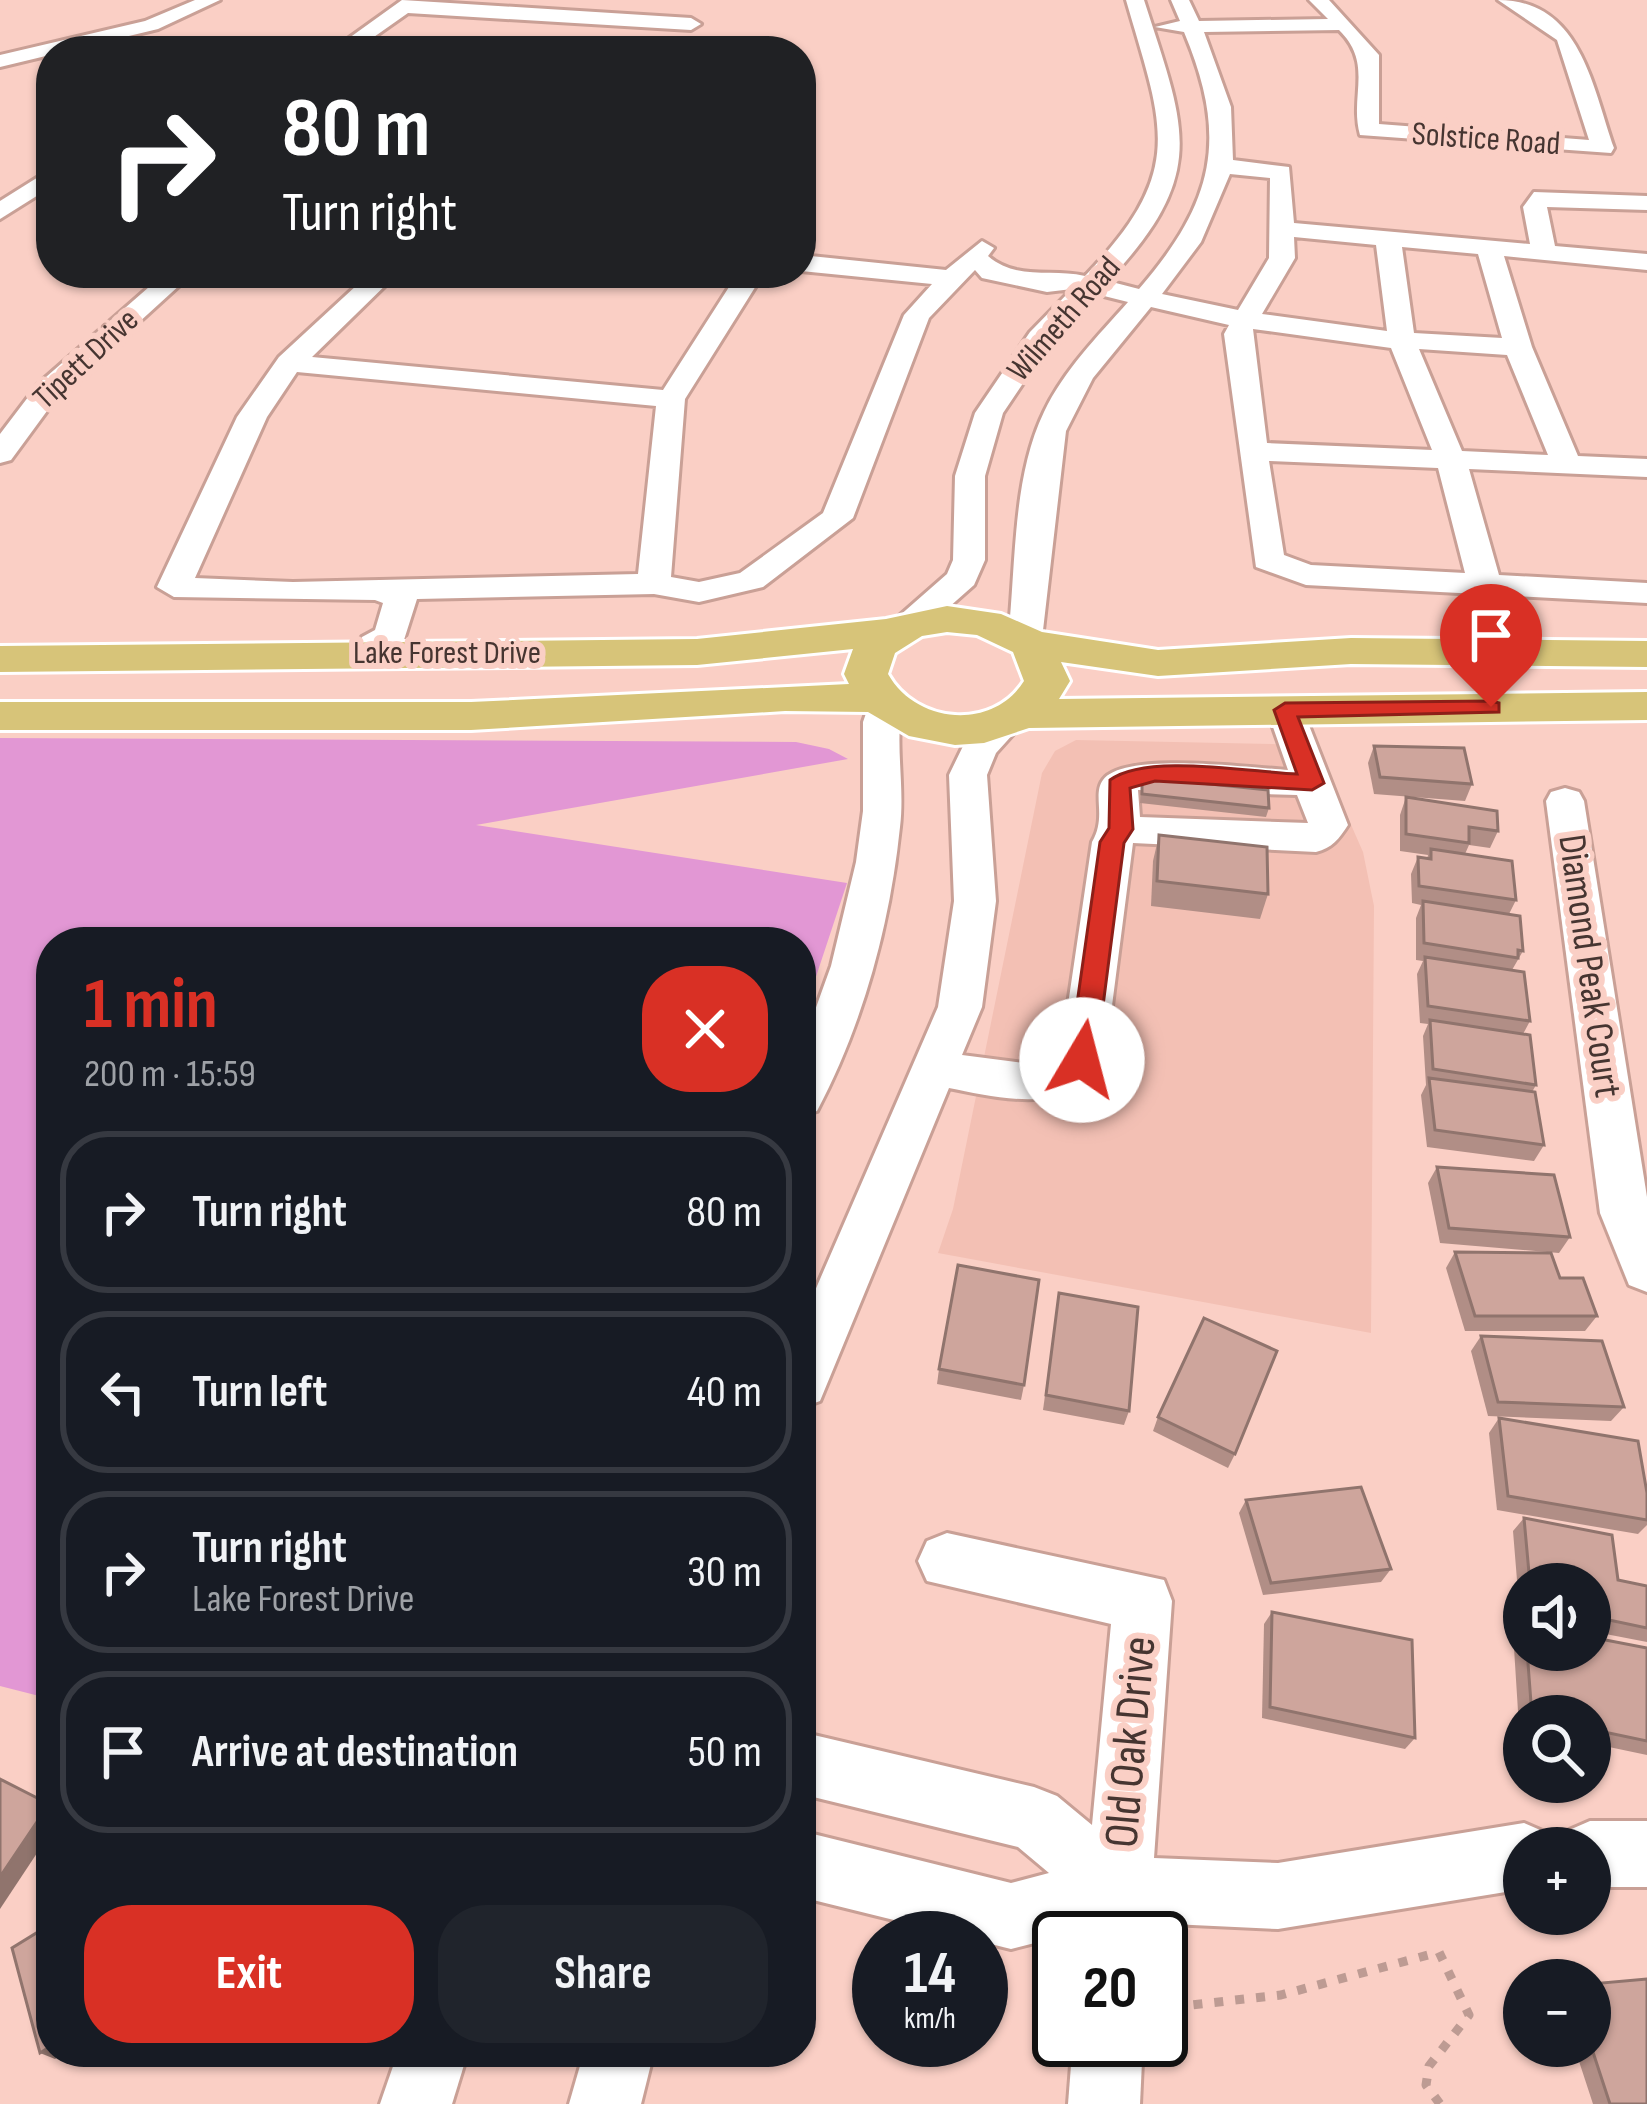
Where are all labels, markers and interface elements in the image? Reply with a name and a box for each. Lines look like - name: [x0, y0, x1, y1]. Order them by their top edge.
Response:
- text: 80 m: [282, 79, 430, 180]
- icon: right: [84, 84, 240, 240]
- street label: Solstice Road: [1410, 114, 1562, 164]
- text: Turn right: [282, 181, 457, 246]
- street label: Wilmeth Road: [999, 248, 1129, 390]
- street label: Tipett Drive: [25, 300, 147, 418]
- pin: [1440, 584, 1542, 707]
- icon: arrive: [1458, 602, 1524, 668]
- street label: Lake Forest Drive: [353, 633, 541, 673]
- street label: Diamond Peak Court: [1547, 832, 1631, 1100]
- text: 1 min: [84, 962, 218, 1049]
- button: close: [642, 966, 768, 1092]
- position arrow: [1019, 997, 1145, 1123]
- text: 200 m · 15:59: [84, 1051, 256, 1098]
- icon: right: [90, 1179, 156, 1245]
- text: Turn right: [192, 1185, 347, 1240]
- text: 80 m: [686, 1185, 762, 1240]
- icon: left: [90, 1359, 156, 1425]
- text: Turn left: [192, 1365, 327, 1420]
- text: 40 m: [687, 1365, 762, 1420]
- text: Turn right: [192, 1521, 347, 1576]
- icon: right: [90, 1539, 156, 1605]
- text: 30 m: [687, 1545, 762, 1600]
- map controls: [1503, 1563, 1611, 2067]
- button: sound: [1503, 1563, 1611, 1671]
- text: Lake Forest Drive: [192, 1576, 414, 1623]
- street label: Old Oak Drive: [1093, 1634, 1169, 1850]
- button: search: [1503, 1695, 1611, 1803]
- icon: arrive: [90, 1719, 156, 1785]
- text: Arrive at destination: [192, 1725, 518, 1780]
- text: 50 m: [688, 1725, 762, 1780]
- button: +: [1503, 1827, 1611, 1935]
- button: Exit: [84, 1905, 414, 2043]
- button: Share: [438, 1905, 768, 2043]
- speed limit sign: 20: [1032, 1911, 1188, 2067]
- text: 14: [904, 1938, 956, 2010]
- button: −: [1503, 1959, 1611, 2067]
- text: km/h: [904, 2001, 956, 2037]

